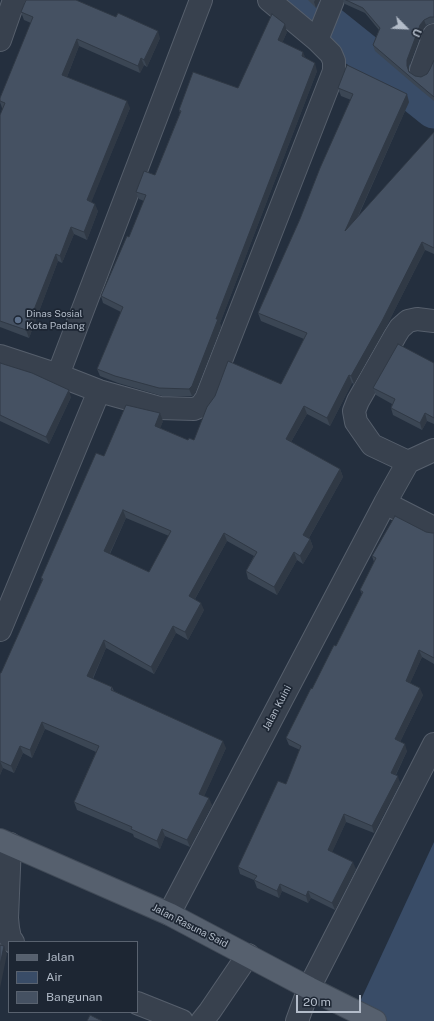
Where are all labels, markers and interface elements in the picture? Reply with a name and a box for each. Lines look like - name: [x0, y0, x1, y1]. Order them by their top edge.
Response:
- north arrow: [386, 8, 426, 48]
- text: U: [410, 27, 424, 39]
- place label: Dinas Sosial Kota Padang: [26, 308, 85, 332]
- marker: Dinas Sosial Kota Padang: [13, 315, 23, 325]
- street label: Jalan Kuini: [260, 683, 294, 733]
- street label: Jalan Rasuna Said: [150, 902, 230, 950]
- legend: [8, 941, 138, 1013]
- text: Jalan: [46, 950, 74, 964]
- text: Air: [46, 970, 62, 984]
- scale bar: [298, 987, 363, 1013]
- text: Bangunan: [46, 990, 102, 1004]
- text: 20 m: [303, 995, 331, 1009]

